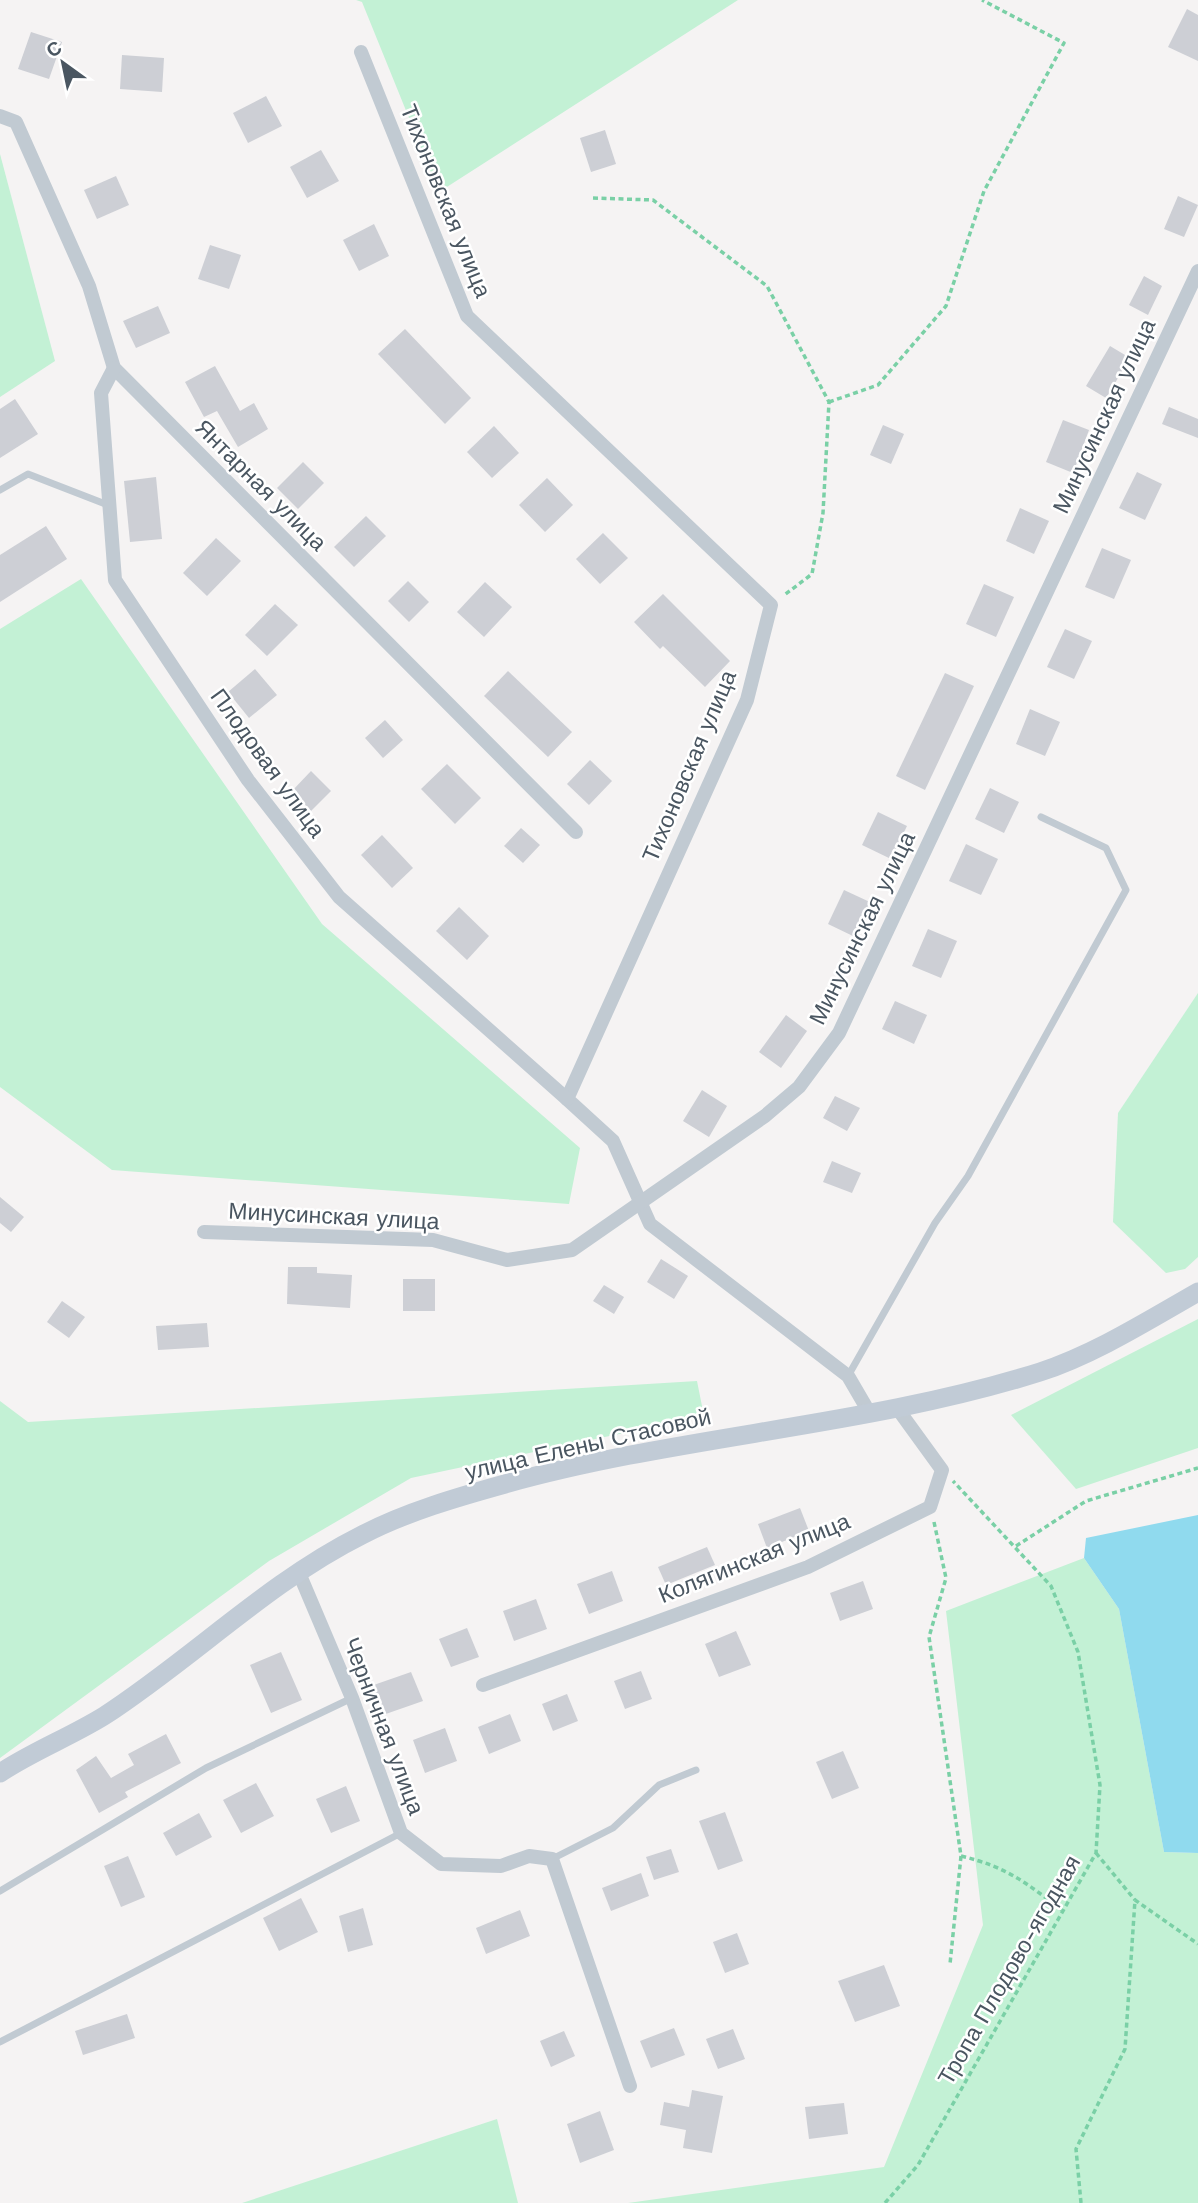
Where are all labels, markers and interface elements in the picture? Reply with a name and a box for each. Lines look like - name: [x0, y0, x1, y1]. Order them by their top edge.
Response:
- north arrow: [28, 28, 98, 98]
- text: С: [42, 36, 66, 63]
- street label: Тихоновская улица: [394, 101, 497, 302]
- street label: Минусинская улица: [1048, 315, 1161, 518]
- street label: Янтарная улица: [190, 414, 332, 557]
- street label: Тихоновская улица: [637, 666, 742, 866]
- street label: Плодовая улица: [205, 684, 331, 843]
- street label: Минусинская улица: [804, 827, 921, 1029]
- street label: Минусинская улица: [228, 1197, 440, 1236]
- street label: улица Елены Стасовой: [463, 1403, 714, 1486]
- street label: Колягинская улица: [655, 1508, 854, 1609]
- street label: Черничная улица: [337, 1634, 430, 1819]
- street label: Тропа Плодово-ягодная: [933, 1851, 1086, 2090]

